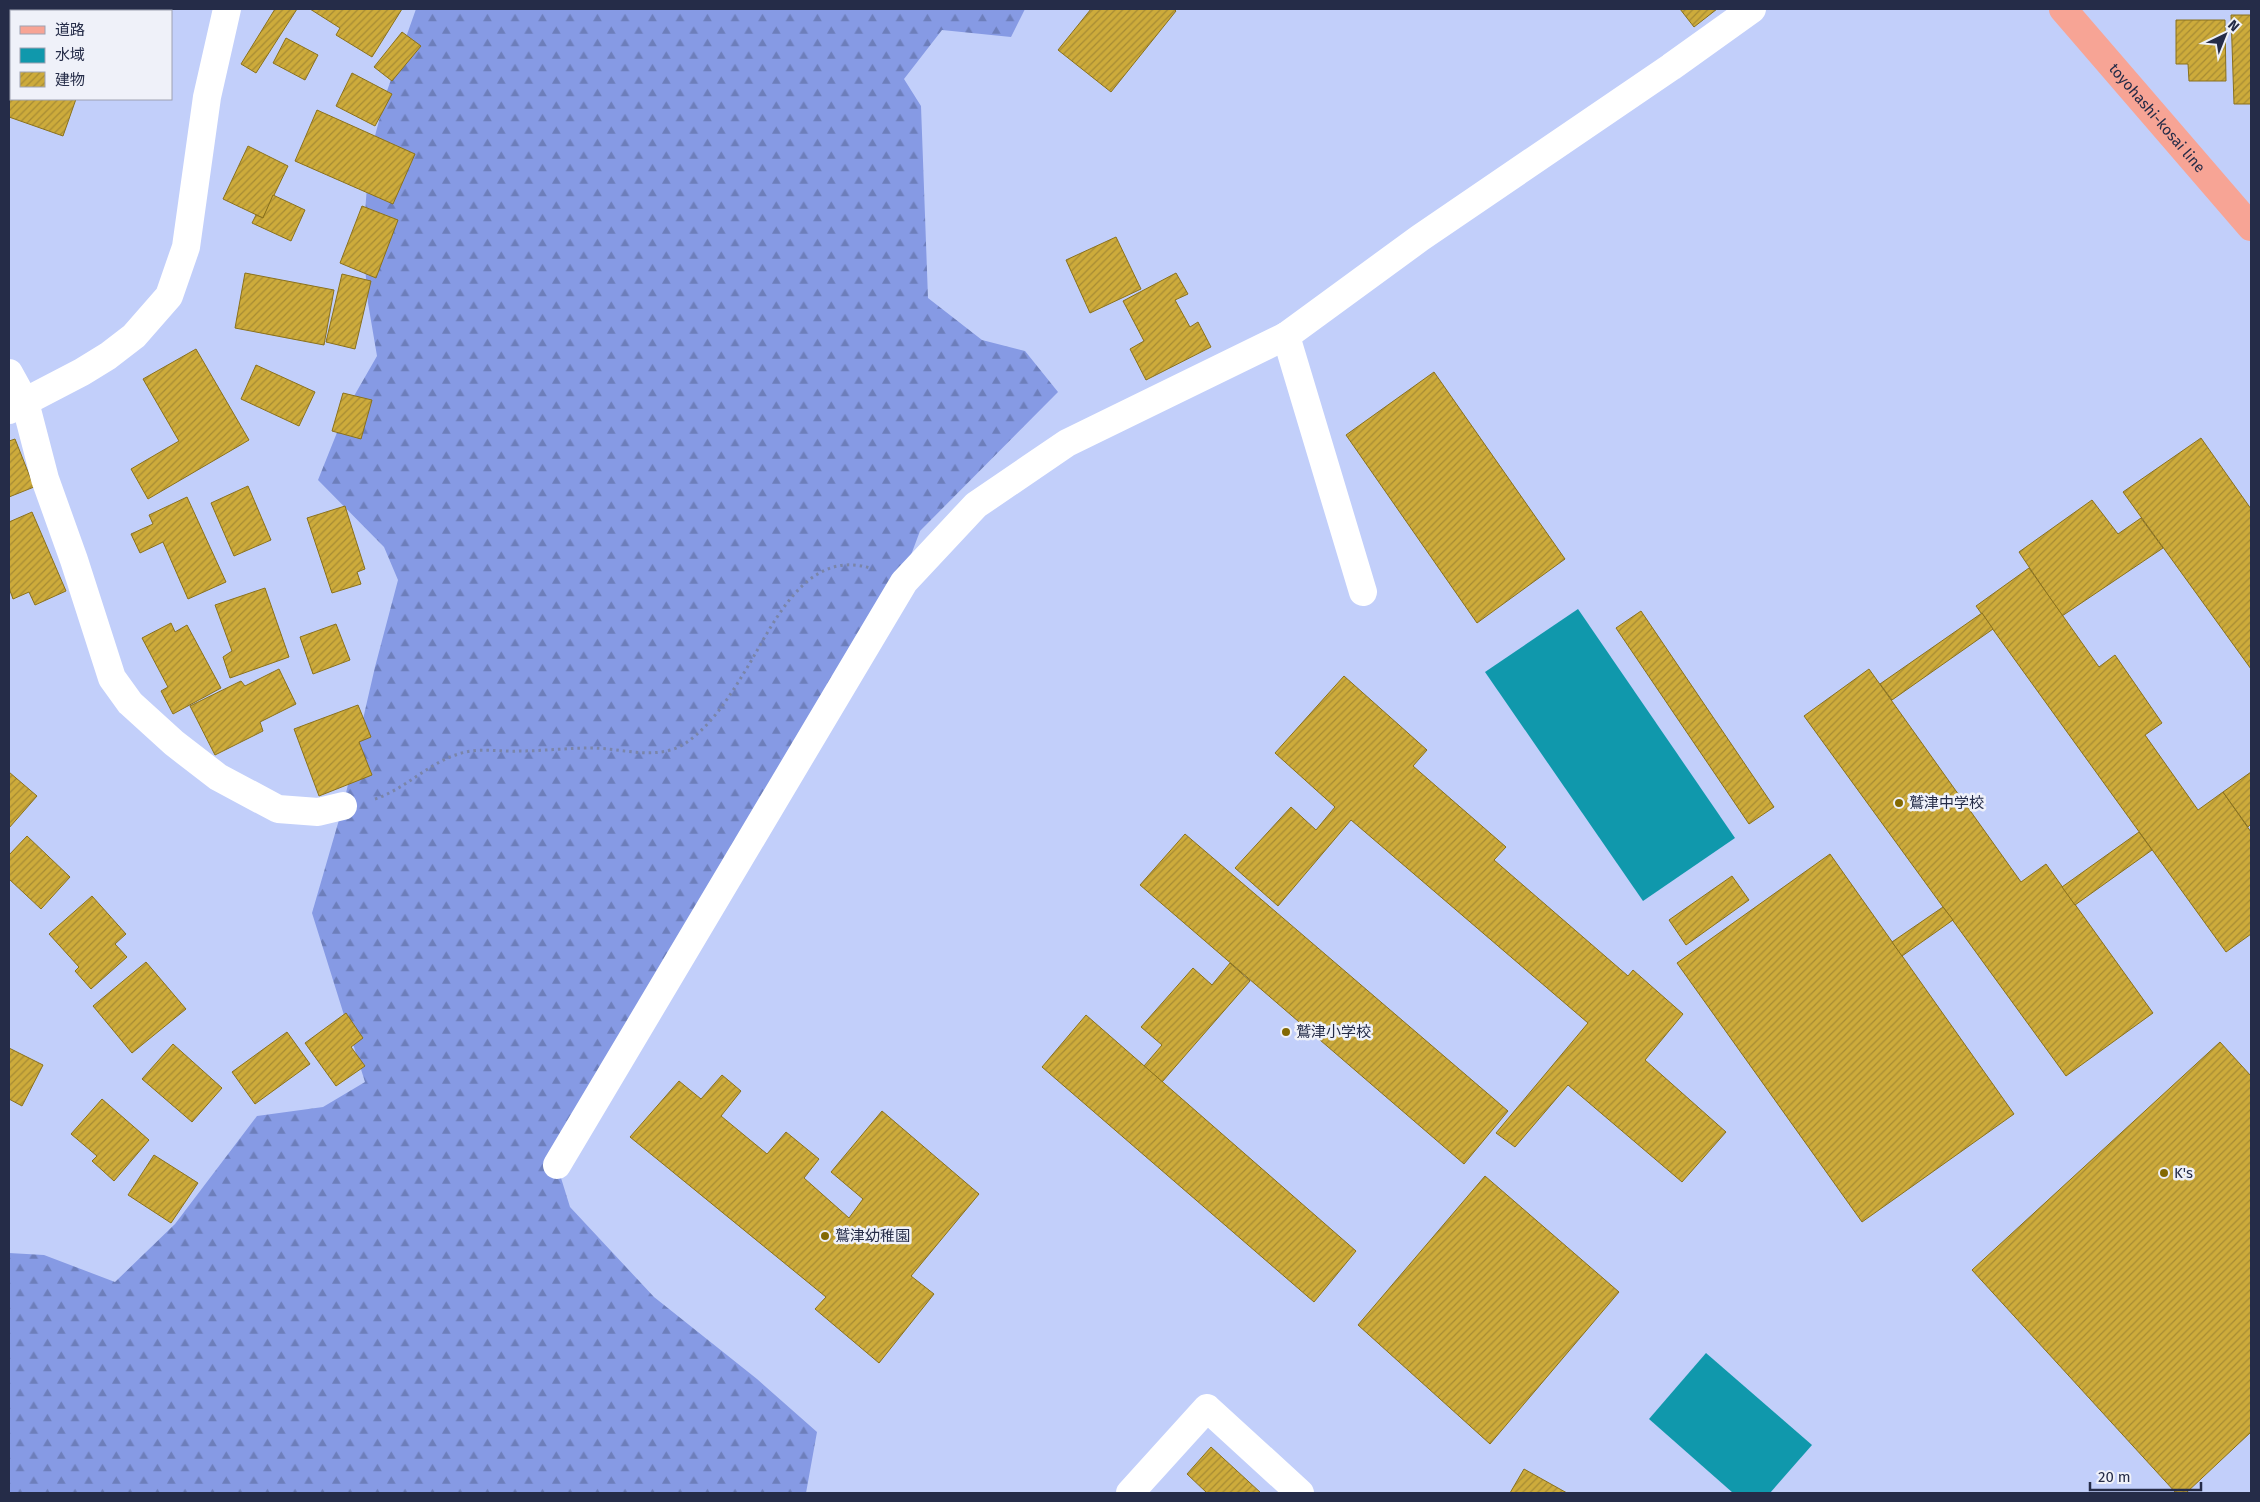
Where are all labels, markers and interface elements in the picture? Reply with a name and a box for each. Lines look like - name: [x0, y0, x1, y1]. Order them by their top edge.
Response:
- legend: [10, 10, 172, 100]
- north arrow: [2200, 10, 2250, 60]
- text: N: [2224, 16, 2243, 35]
- text: 道路: [55, 21, 85, 39]
- text: 水域: [55, 46, 85, 64]
- street label: toyohashi-kosai line: [2105, 60, 2209, 176]
- text: 建物: [55, 71, 85, 89]
- place label: 鷲津中学校: [1909, 794, 1984, 812]
- marker: 鷲津中学校: [1893, 797, 1905, 809]
- place label: 鷲津小学校: [1296, 1023, 1371, 1041]
- marker: 鷲津小学校: [1280, 1026, 1292, 1038]
- place label: K's: [2174, 1164, 2193, 1182]
- marker: K's: [2158, 1167, 2170, 1179]
- place label: 鷲津幼稚園: [835, 1227, 910, 1245]
- marker: 鷲津幼稚園: [819, 1230, 831, 1242]
- scale bar: [2090, 1460, 2201, 1492]
- text: 20 m: [2098, 1468, 2131, 1486]

